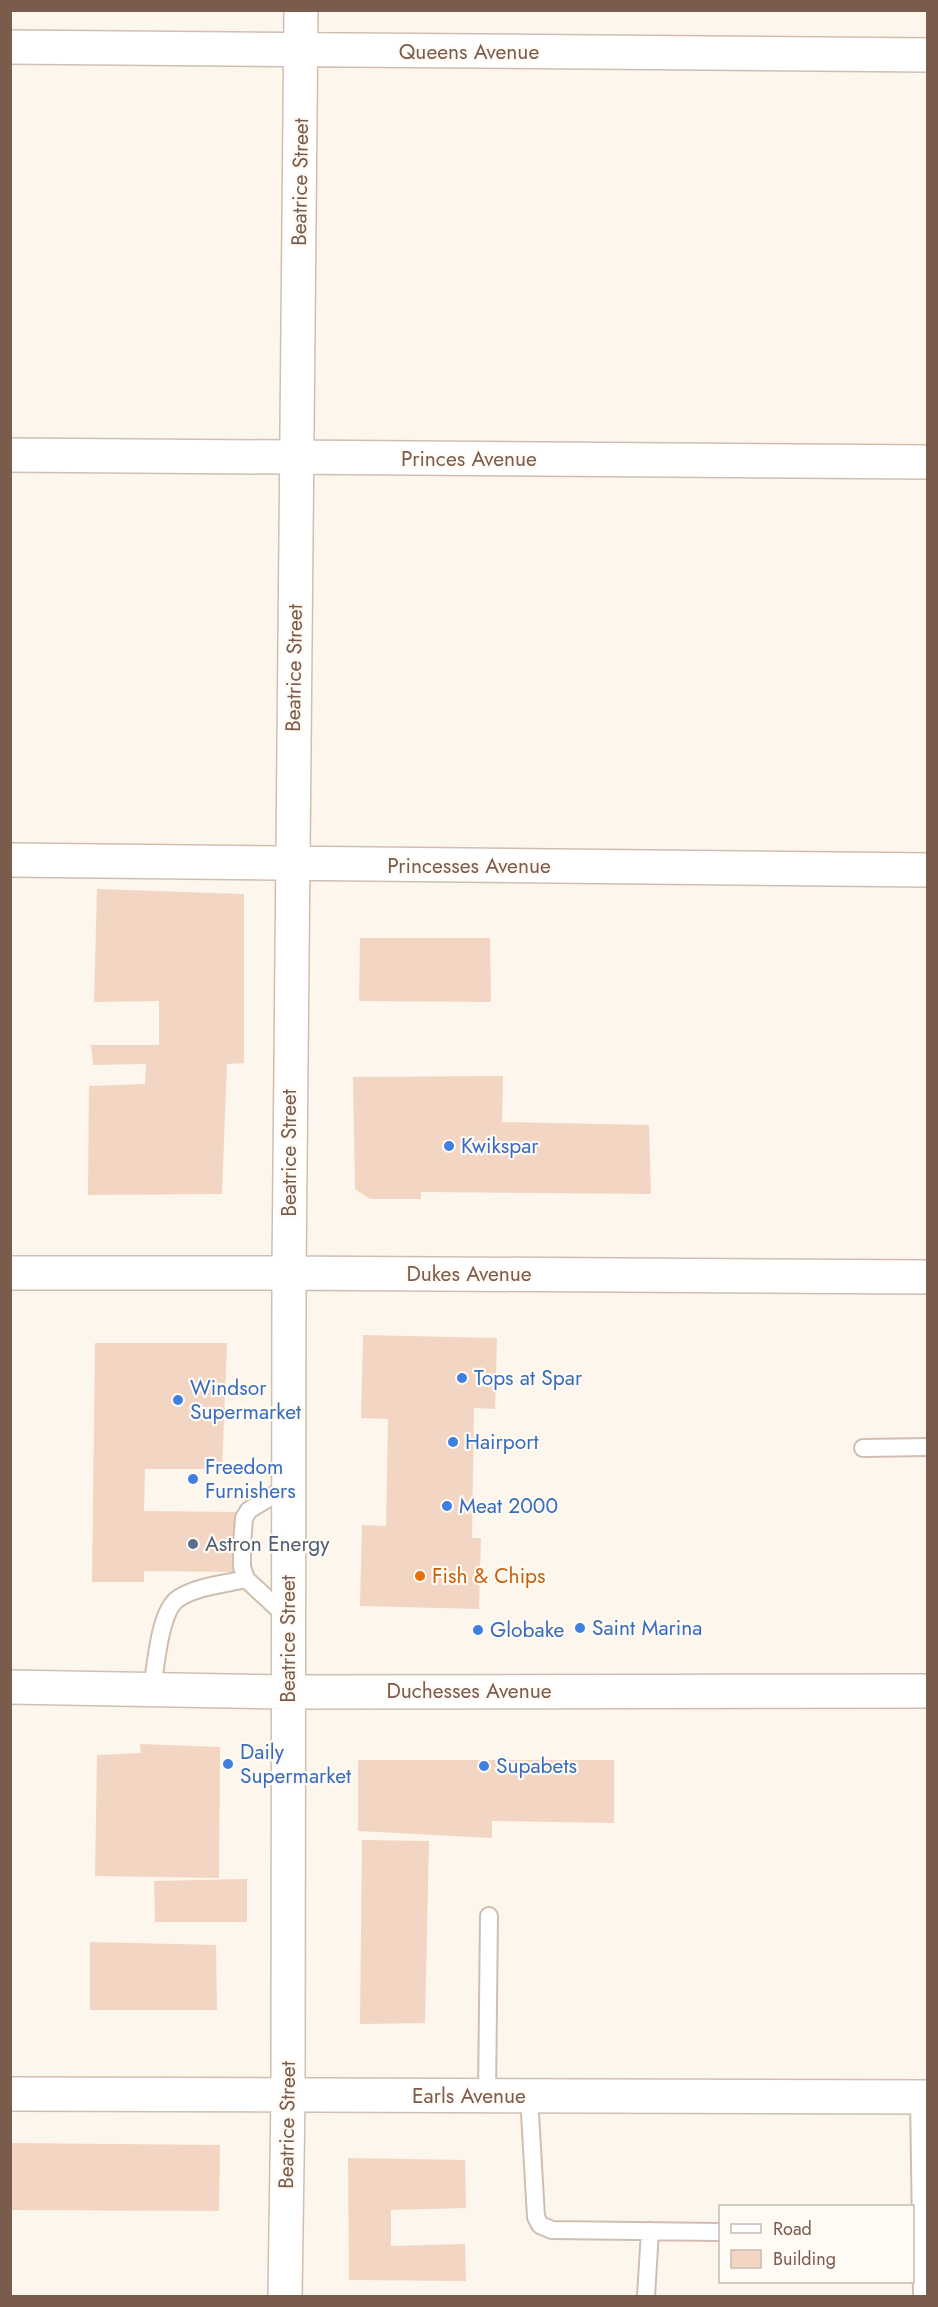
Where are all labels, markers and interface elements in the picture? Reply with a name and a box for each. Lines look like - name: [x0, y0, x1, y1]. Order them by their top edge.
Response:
- street label: Queens Avenue: [399, 37, 539, 67]
- street label: Beatrice Street: [284, 118, 316, 246]
- street label: Princes Avenue: [401, 444, 537, 474]
- street label: Beatrice Street: [278, 604, 310, 732]
- street label: Princesses Avenue: [387, 851, 551, 881]
- street label: Beatrice Street: [274, 1089, 304, 1217]
- place label: Kwikspar: [461, 1131, 539, 1161]
- marker: Kwikspar: [442, 1139, 456, 1153]
- street label: Dukes Avenue: [406, 1259, 532, 1289]
- place label: Tops at Spar: [474, 1363, 583, 1393]
- marker: Tops at Spar: [455, 1371, 469, 1385]
- place label: Windsor Supermarket: [190, 1373, 301, 1427]
- marker: Windsor Supermarket: [171, 1393, 185, 1407]
- place label: Hairport: [465, 1427, 538, 1457]
- marker: Hairport: [446, 1435, 460, 1449]
- place label: Freedom Furnishers: [205, 1452, 296, 1506]
- marker: Freedom Furnishers: [186, 1472, 200, 1486]
- place label: Meat 2000: [459, 1491, 558, 1521]
- marker: Meat 2000: [440, 1499, 454, 1513]
- place label: Astron Energy: [205, 1529, 330, 1559]
- marker: Astron Energy: [186, 1537, 200, 1551]
- place label: Fish & Chips: [432, 1561, 546, 1591]
- marker: Fish & Chips: [413, 1569, 427, 1583]
- street label: Beatrice Street: [273, 1575, 303, 1703]
- place label: Saint Marina: [592, 1613, 702, 1643]
- place label: Globake: [490, 1615, 565, 1645]
- marker: Saint Marina: [573, 1621, 587, 1635]
- marker: Globake: [471, 1623, 485, 1637]
- street label: Duchesses Avenue: [386, 1676, 552, 1706]
- place label: Daily Supermarket: [240, 1737, 351, 1791]
- place label: Supabets: [496, 1751, 577, 1781]
- marker: Daily Supermarket: [221, 1757, 235, 1771]
- marker: Supabets: [477, 1759, 491, 1773]
- street label: Beatrice Street: [271, 2061, 303, 2189]
- street label: Earls Avenue: [412, 2081, 526, 2111]
- legend: [719, 2205, 914, 2283]
- text: Road: [773, 2216, 812, 2242]
- text: Building: [773, 2246, 836, 2272]

